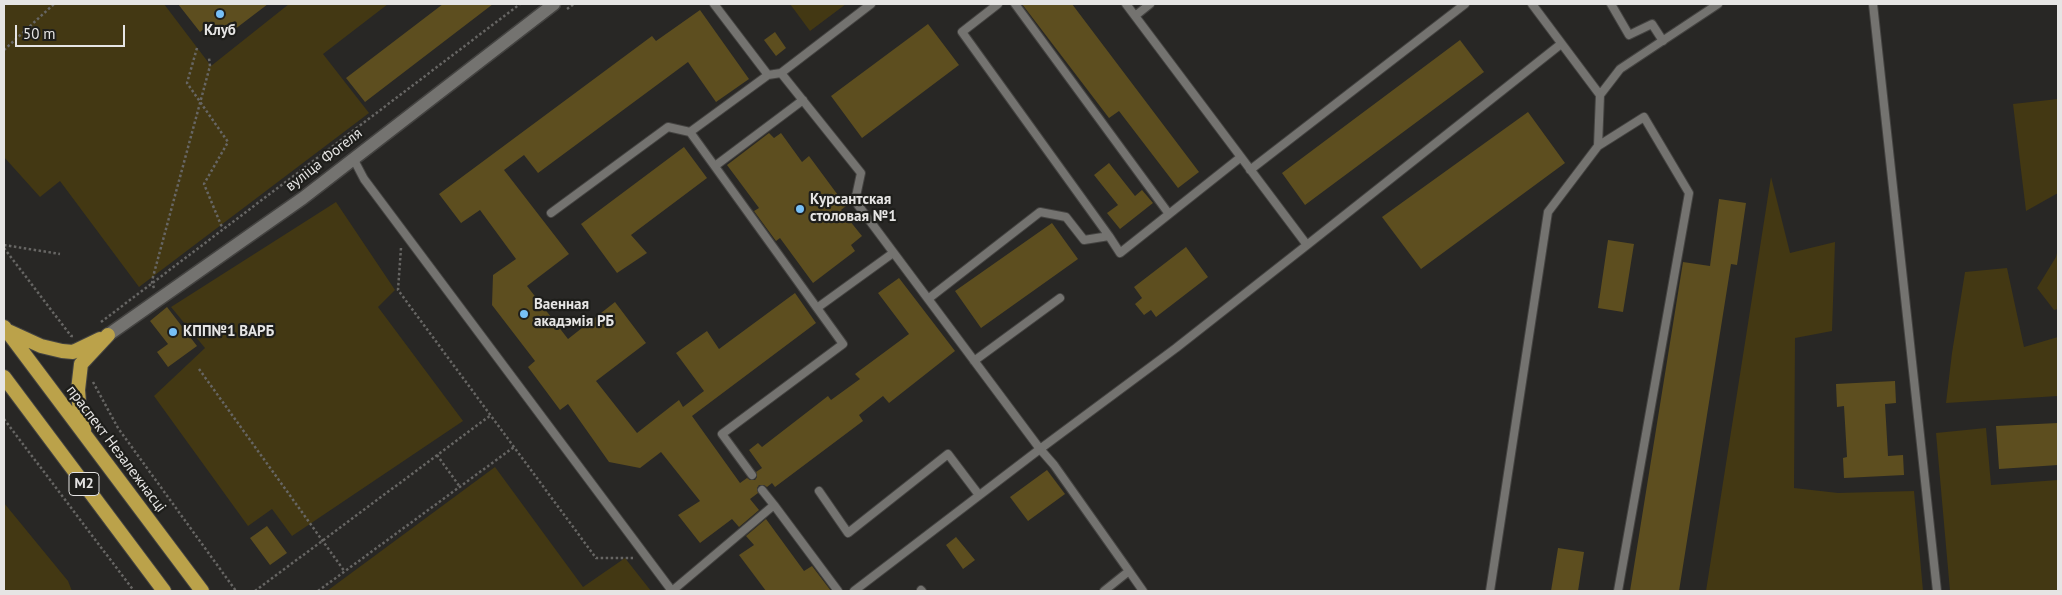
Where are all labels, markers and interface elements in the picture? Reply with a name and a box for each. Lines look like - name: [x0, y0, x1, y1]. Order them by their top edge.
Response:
- marker: Клуб: [214, 8, 226, 20]
- scale bar: [18, 15, 128, 47]
- place label: Клуб: [204, 22, 236, 40]
- text: 50 m: [23, 24, 56, 43]
- street label: вуліца Фогеля: [282, 124, 366, 196]
- place label: Курсантская столовая №1: [810, 191, 897, 226]
- marker: Курсантская столовая №1: [794, 203, 806, 215]
- place label: Ваенная акадэмія РБ: [534, 296, 614, 331]
- marker: Ваенная акадэмія РБ: [518, 308, 530, 320]
- place label: КПП№1 ВАРБ: [183, 323, 274, 341]
- marker: КПП№1 ВАРБ: [167, 326, 179, 338]
- street label: праспект Незалежнасці: [62, 382, 170, 516]
- road number: М2: [69, 472, 99, 496]

